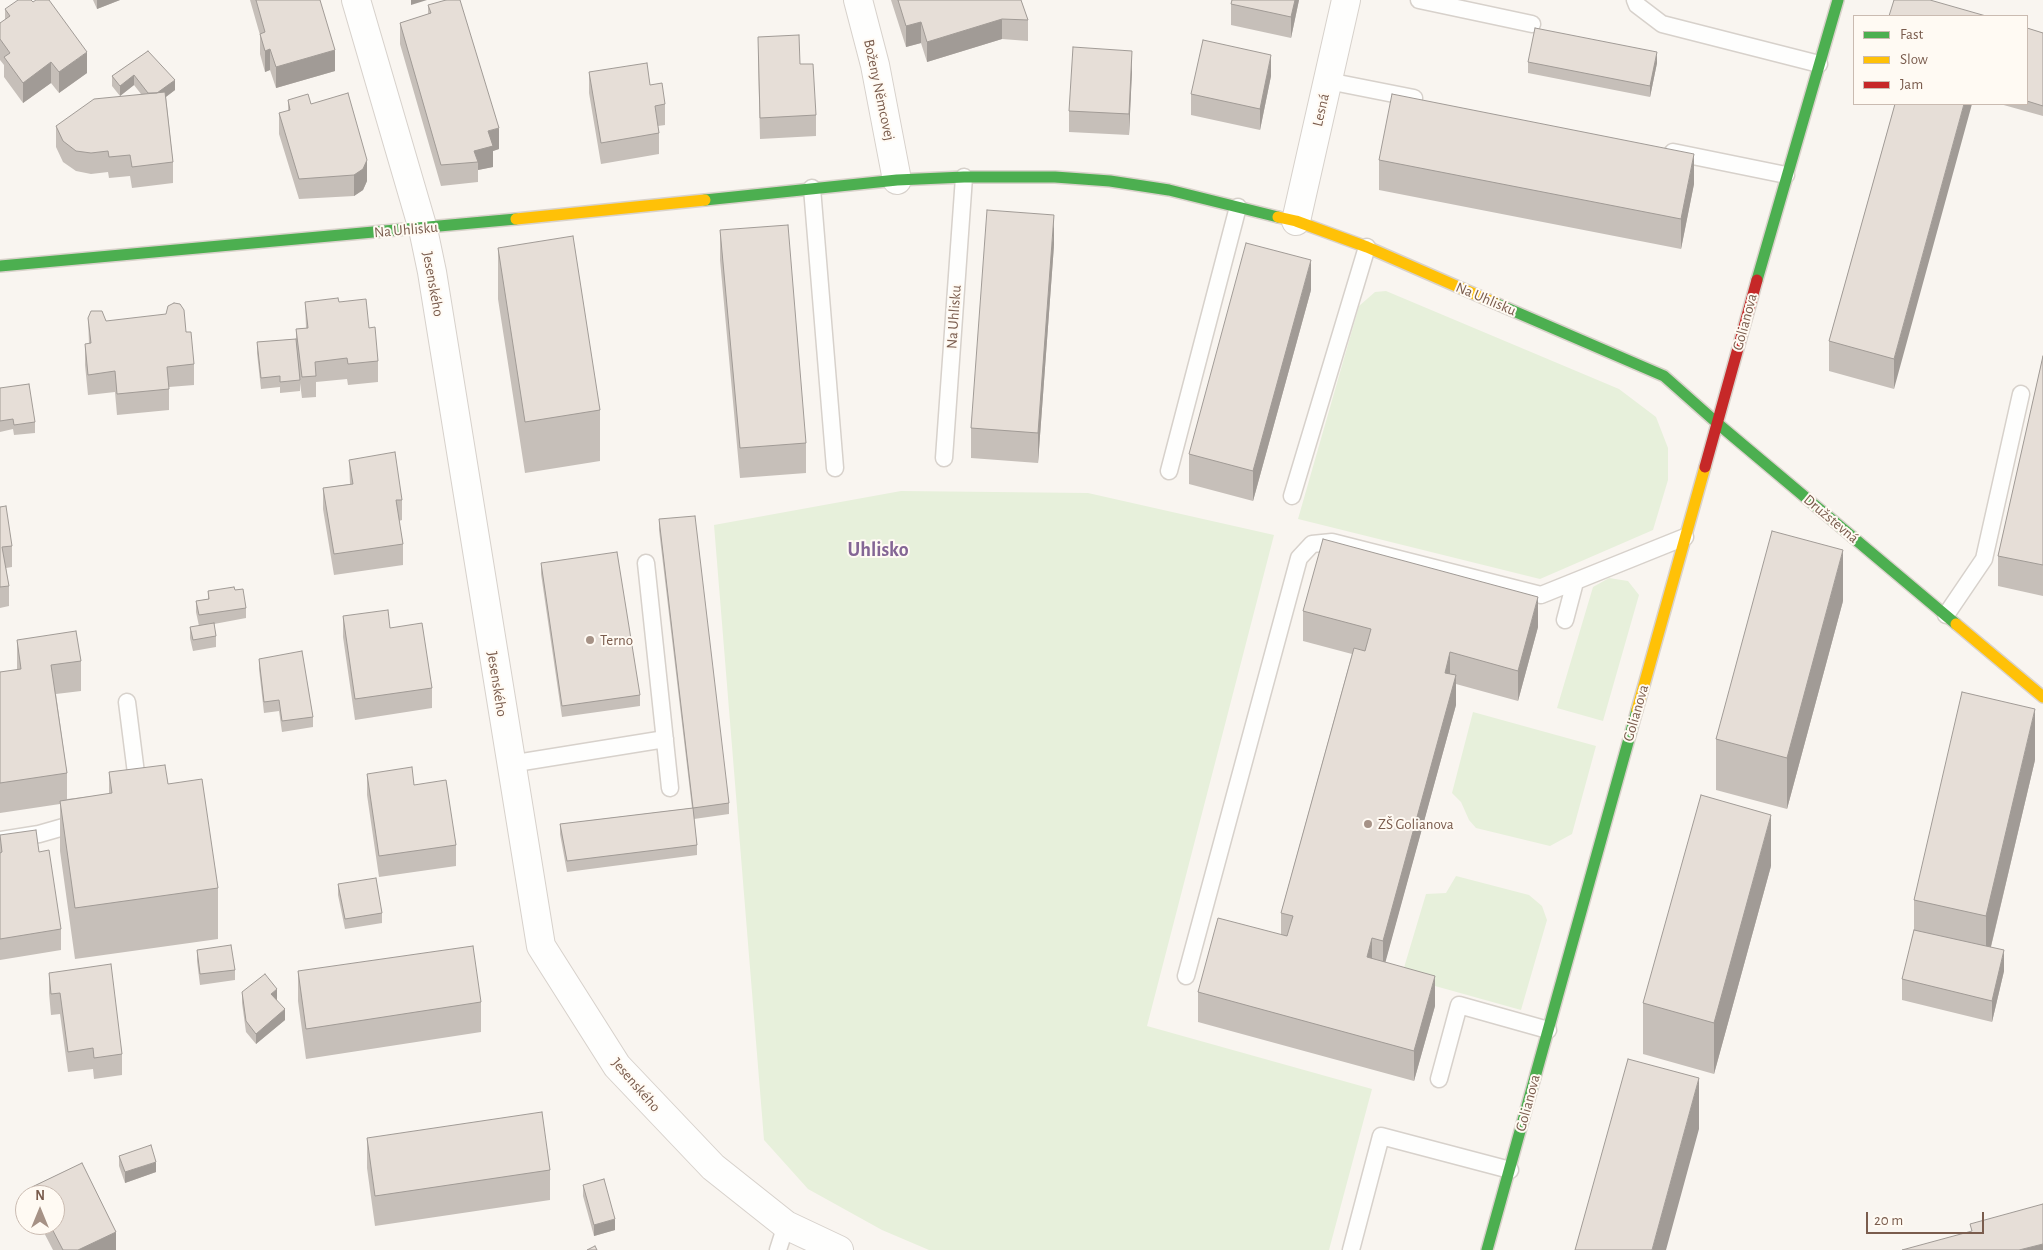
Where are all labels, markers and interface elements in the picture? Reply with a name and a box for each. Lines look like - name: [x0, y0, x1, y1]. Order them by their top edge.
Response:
- legend: [1853, 15, 2028, 105]
- text: Fast: [1900, 27, 1923, 42]
- street label: Boženy Němcovej: [859, 38, 899, 142]
- text: Slow: [1900, 52, 1928, 67]
- text: Jam: [1900, 77, 1923, 92]
- street label: Lesná: [1309, 92, 1333, 128]
- street label: Na Uhlisku: [373, 218, 439, 242]
- street label: Jesenského: [418, 250, 448, 318]
- street label: Na Uhlisku: [1453, 278, 1519, 320]
- street label: Na Uhlisku: [943, 284, 965, 350]
- street label: Golianova: [1729, 292, 1761, 352]
- street label: Družstevná: [1800, 491, 1862, 547]
- district label: Uhlisko: [847, 538, 909, 562]
- place label: Terno: [600, 631, 633, 649]
- marker: Terno: [584, 634, 596, 646]
- street label: Jesenského: [483, 650, 511, 718]
- street label: Golianova: [1619, 683, 1653, 743]
- place label: ZŠ Golianova: [1378, 815, 1454, 833]
- marker: ZŠ Golianova: [1362, 818, 1374, 830]
- street label: Jesenského: [608, 1054, 664, 1116]
- street label: Golianova: [1512, 1073, 1544, 1133]
- north arrow: [15, 1185, 65, 1235]
- text: N: [35, 1189, 45, 1203]
- scale bar: [1868, 1202, 1986, 1234]
- text: 20 m: [1874, 1213, 1903, 1228]

